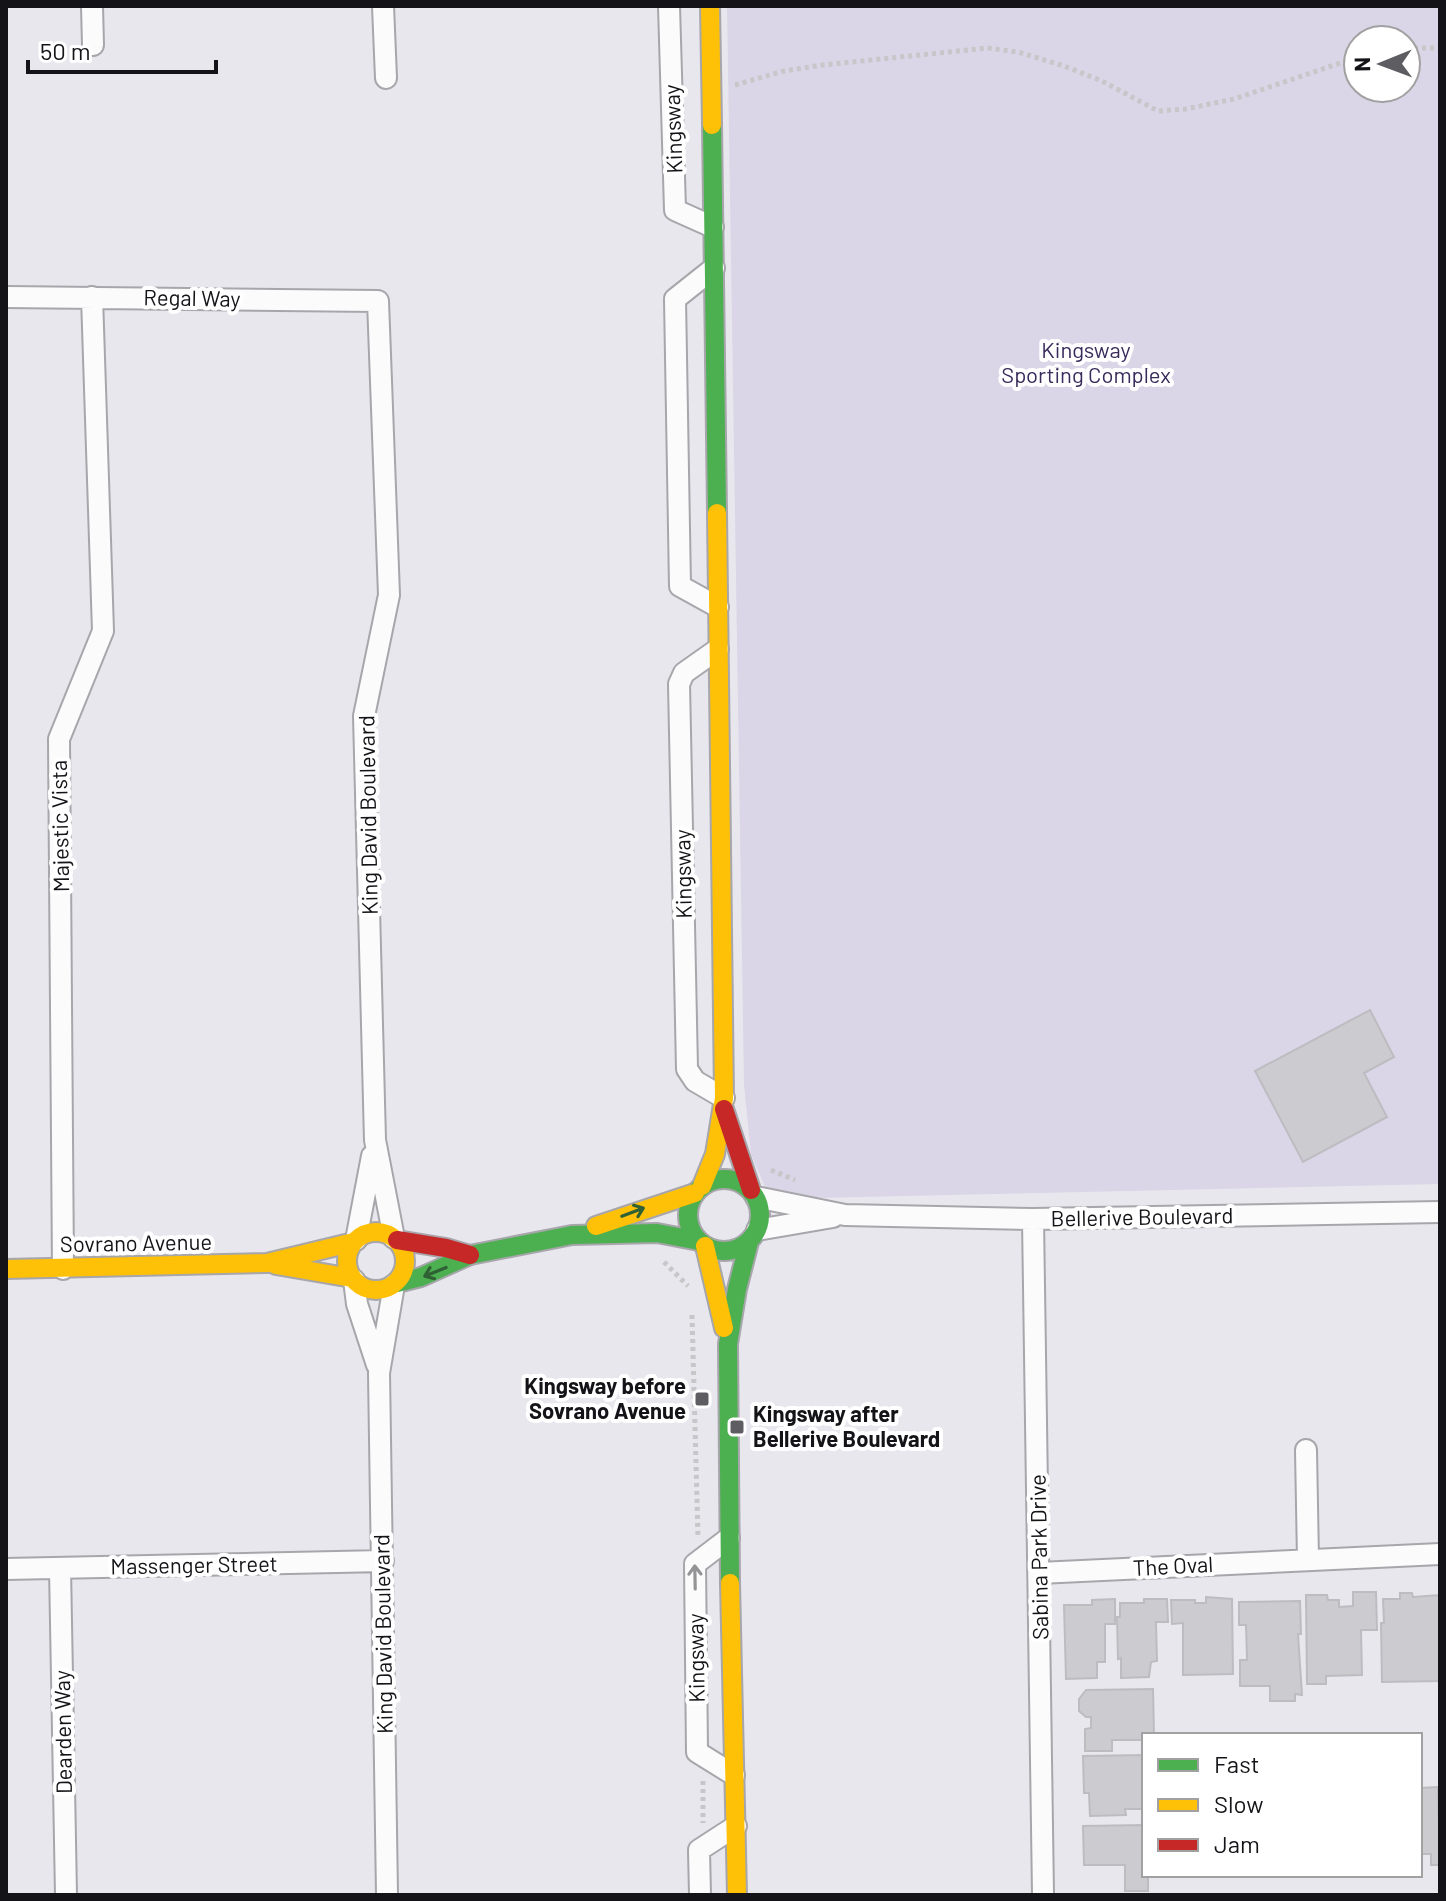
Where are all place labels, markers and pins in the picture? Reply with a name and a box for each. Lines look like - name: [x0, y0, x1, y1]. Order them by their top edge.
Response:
- place label: Kingsway before Sovrano Avenue: [524, 1372, 686, 1423]
- marker: Kingsway before Sovrano Avenue: [693, 1390, 711, 1408]
- place label: Kingsway after Bellerive Boulevard: [753, 1400, 940, 1451]
- marker: Kingsway after Bellerive Boulevard: [728, 1418, 746, 1436]

